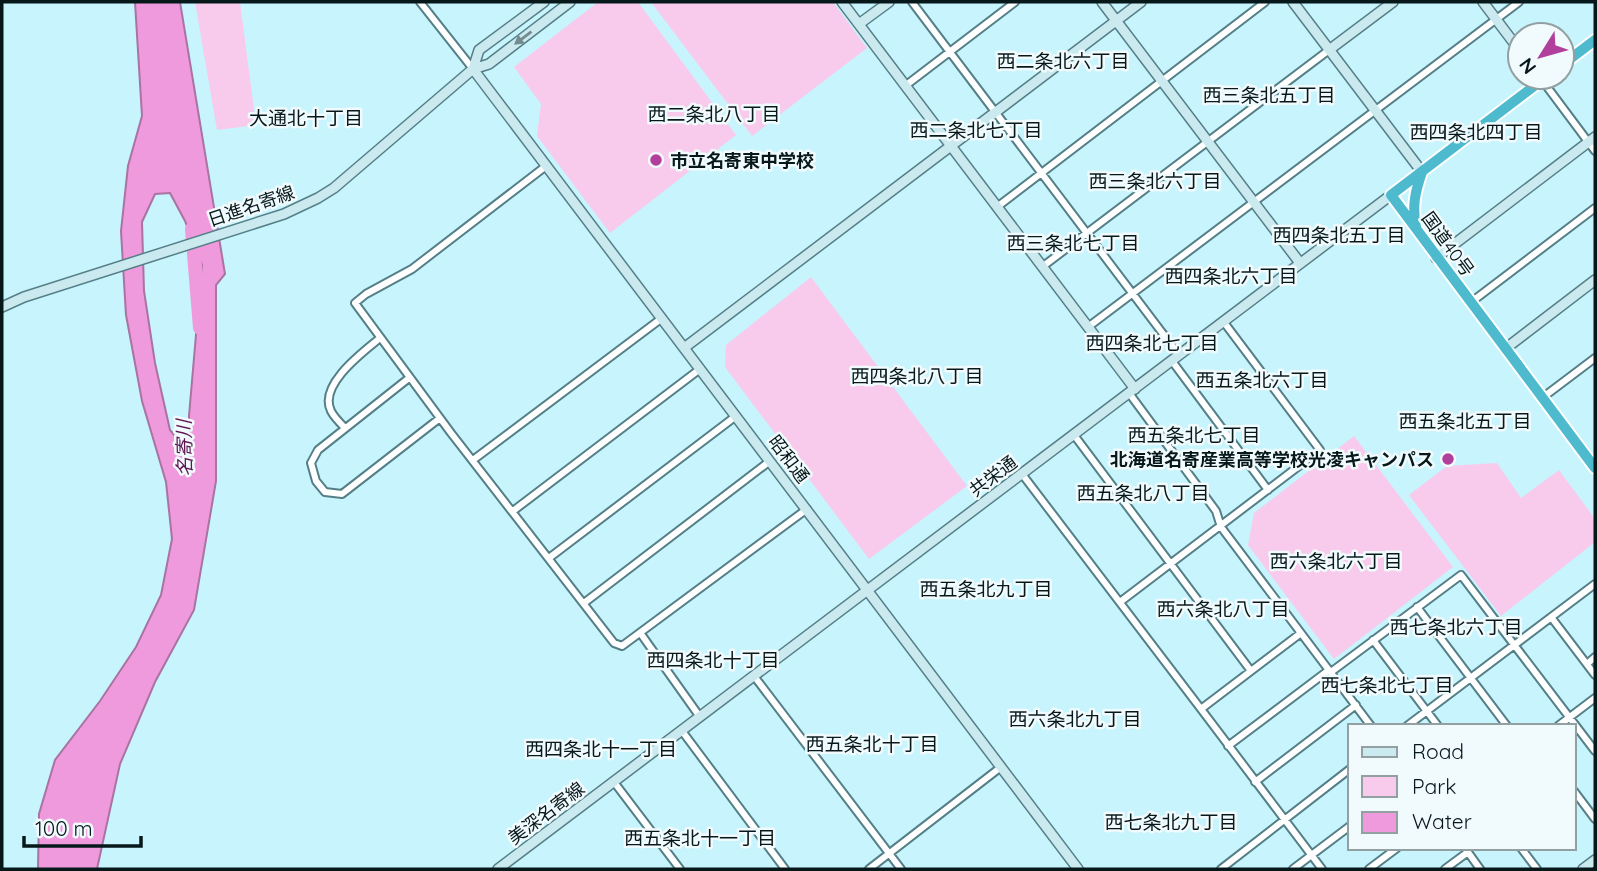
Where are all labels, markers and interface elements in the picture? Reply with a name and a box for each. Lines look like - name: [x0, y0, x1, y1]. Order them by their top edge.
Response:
- north arrow: [1506, 21, 1576, 91]
- one-way arrow: [514, 31, 532, 45]
- district label: 西二条北六丁目: [996, 49, 1130, 73]
- text: N: [1514, 53, 1541, 79]
- district label: 西三条北五丁目: [1202, 83, 1336, 107]
- district label: 西二条北八丁目: [647, 102, 781, 126]
- district label: 大通北十丁目: [249, 106, 363, 130]
- district label: 西二条北七丁目: [909, 118, 1043, 142]
- district label: 西四条北四丁目: [1409, 120, 1543, 144]
- place label: 市立名寄東中学校: [670, 149, 814, 172]
- marker: 市立名寄東中学校: [648, 152, 664, 168]
- district label: 西三条北六丁目: [1088, 169, 1222, 193]
- street label: 日進名寄線: [205, 180, 297, 232]
- street label: 国道40号: [1417, 207, 1479, 281]
- district label: 西四条北五丁目: [1272, 223, 1406, 247]
- district label: 西三条北七丁目: [1006, 231, 1140, 255]
- district label: 西四条北六丁目: [1164, 264, 1298, 288]
- district label: 西四条北七丁目: [1085, 331, 1219, 355]
- district label: 西四条北八丁目: [850, 364, 984, 388]
- district label: 西五条北六丁目: [1195, 368, 1329, 392]
- district label: 西五条北五丁目: [1398, 409, 1532, 433]
- water label: 名寄川: [171, 417, 196, 477]
- district label: 西五条北七丁目: [1127, 423, 1261, 447]
- street label: 昭和通: [764, 431, 814, 487]
- place label: 北海道名寄産業高等学校光凌キャンパス: [1110, 448, 1434, 471]
- street label: 共栄通: [965, 451, 1021, 501]
- marker: 北海道名寄産業高等学校光凌キャンパス: [1440, 451, 1456, 467]
- district label: 西五条北八丁目: [1076, 481, 1210, 505]
- district label: 西六条北六丁目: [1269, 549, 1403, 573]
- district label: 西五条北九丁目: [919, 577, 1053, 601]
- district label: 西六条北八丁目: [1156, 597, 1290, 621]
- district label: 西七条北六丁目: [1389, 615, 1523, 639]
- district label: 西四条北十丁目: [646, 648, 780, 672]
- district label: 西七条北七丁目: [1320, 673, 1454, 697]
- district label: 西六条北九丁目: [1008, 707, 1142, 731]
- legend: [1348, 724, 1576, 850]
- district label: 西五条北十丁目: [805, 732, 939, 756]
- district label: 西四条北十一丁目: [525, 737, 677, 761]
- text: Road: [1412, 738, 1464, 764]
- text: Park: [1412, 773, 1456, 799]
- street label: 美深名寄線: [503, 777, 589, 849]
- scale bar: [24, 804, 142, 848]
- text: Water: [1412, 808, 1472, 834]
- district label: 西七条北九丁目: [1104, 810, 1238, 834]
- text: 100 m: [35, 815, 93, 841]
- district label: 西五条北十一丁目: [624, 826, 776, 850]

